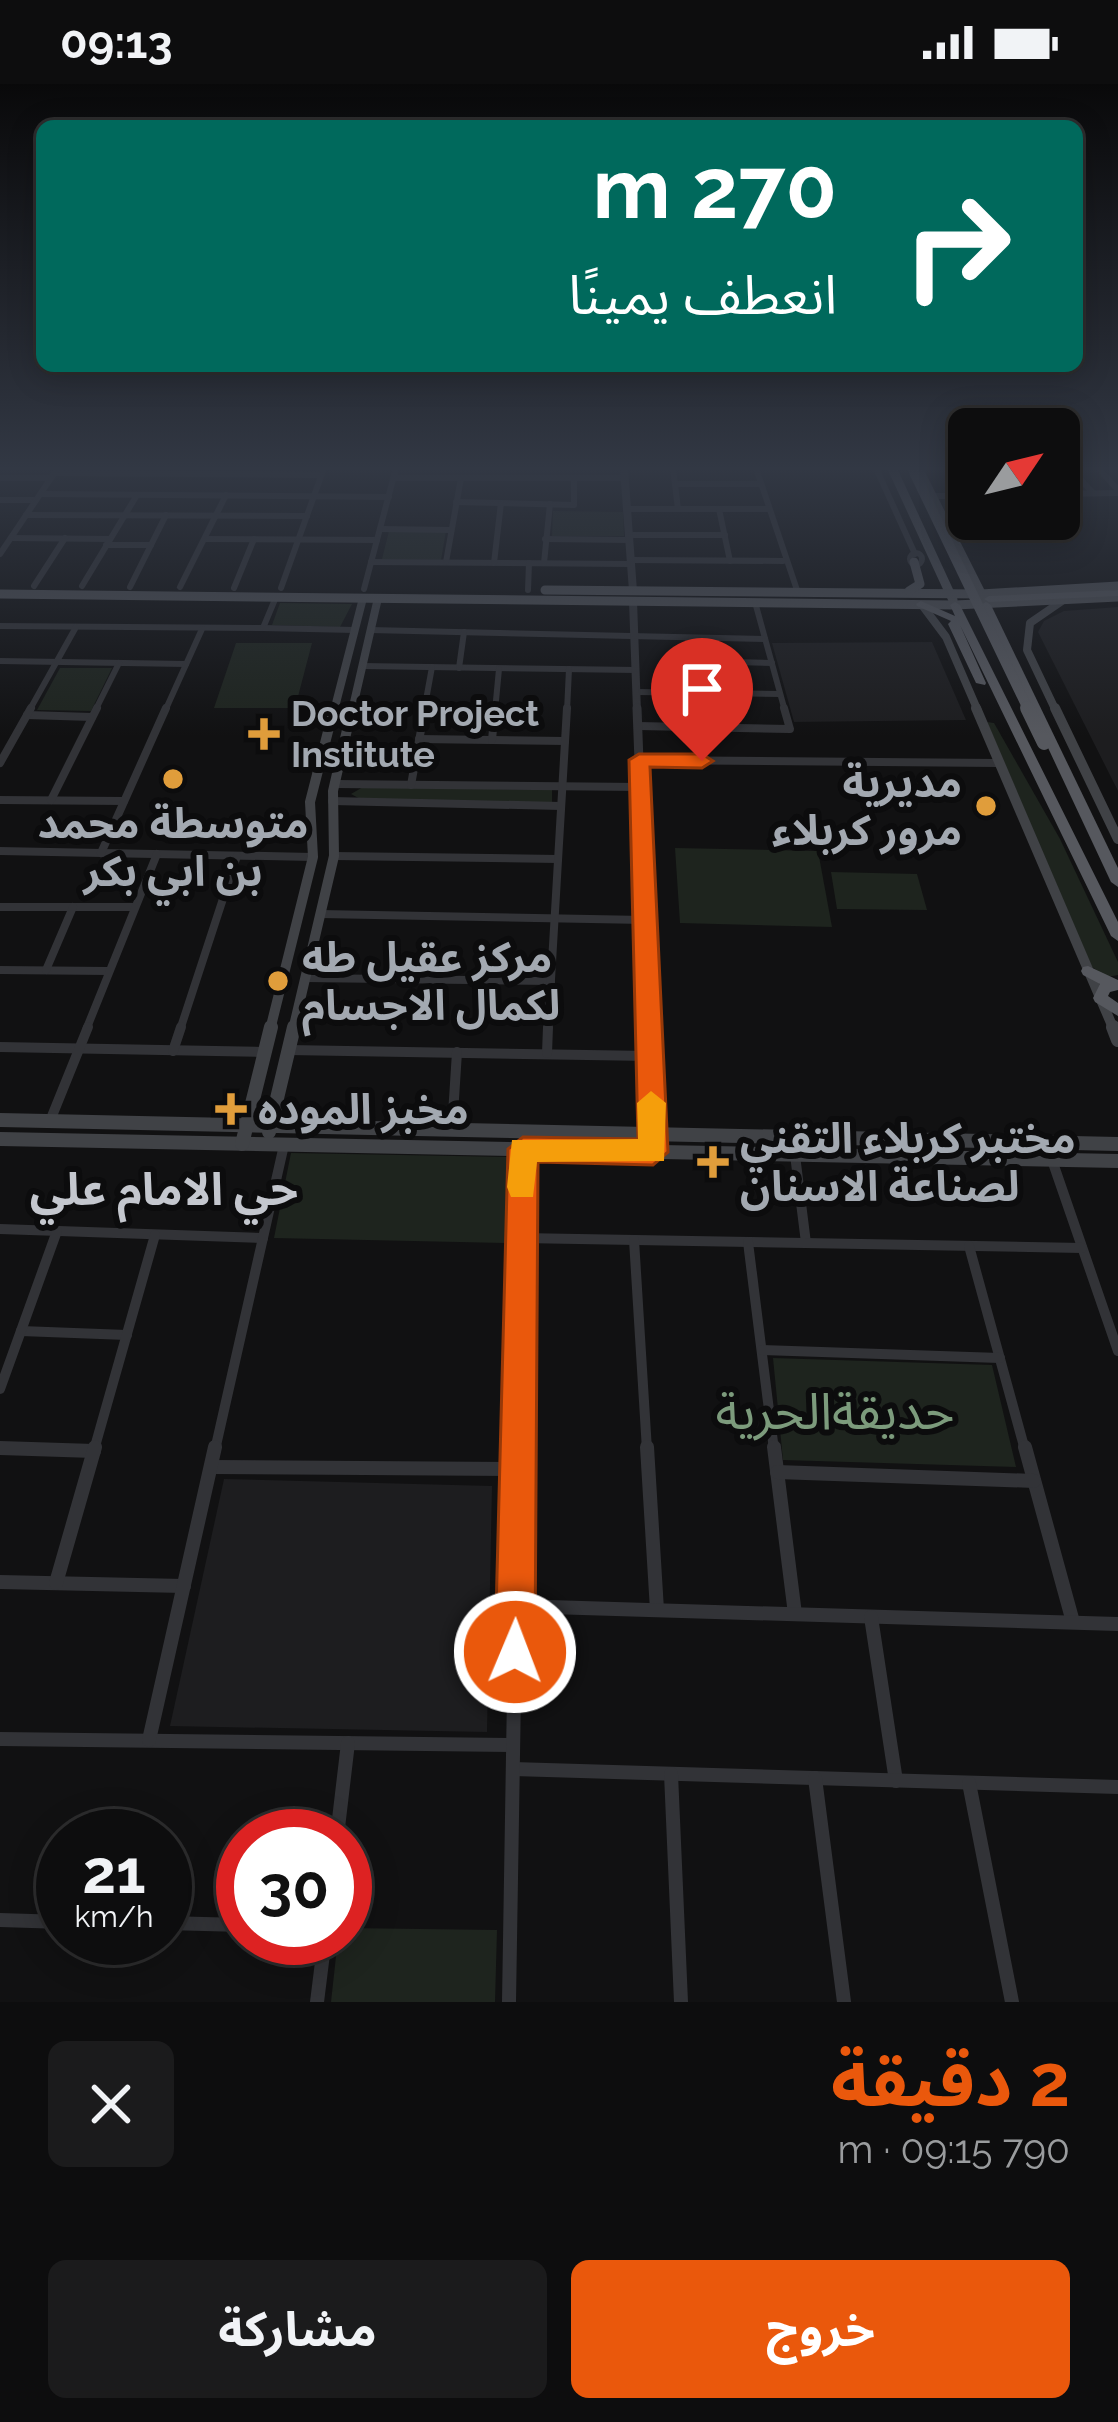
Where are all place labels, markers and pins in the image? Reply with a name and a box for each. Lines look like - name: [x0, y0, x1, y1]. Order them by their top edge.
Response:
- pin: [651, 638, 753, 761]
- place label: Doctor Project Institute: [291, 692, 539, 775]
- marker: Doctor Project Institute: [248, 718, 280, 750]
- place label: مديرية مرور كربلاء: [772, 758, 962, 855]
- marker: متوسطة محمد بن ابي بكر: [160, 766, 186, 792]
- marker: مديرية مرور كربلاء: [973, 793, 999, 819]
- place label: متوسطة محمد بن ابي بكر: [37, 799, 309, 906]
- place label: مركز عقيل طه لكمال الاجسام: [302, 933, 560, 1037]
- marker: مركز عقيل طه لكمال الاجسام: [265, 968, 291, 994]
- place label: مخبز الموده: [258, 1085, 469, 1134]
- marker: مخبز الموده: [215, 1093, 247, 1125]
- place label: مختبر كربلاء التقني لصناعة الاسنان: [740, 1114, 1076, 1211]
- marker: مختبر كربلاء التقني لصناعة الاسنان: [697, 1146, 729, 1178]

